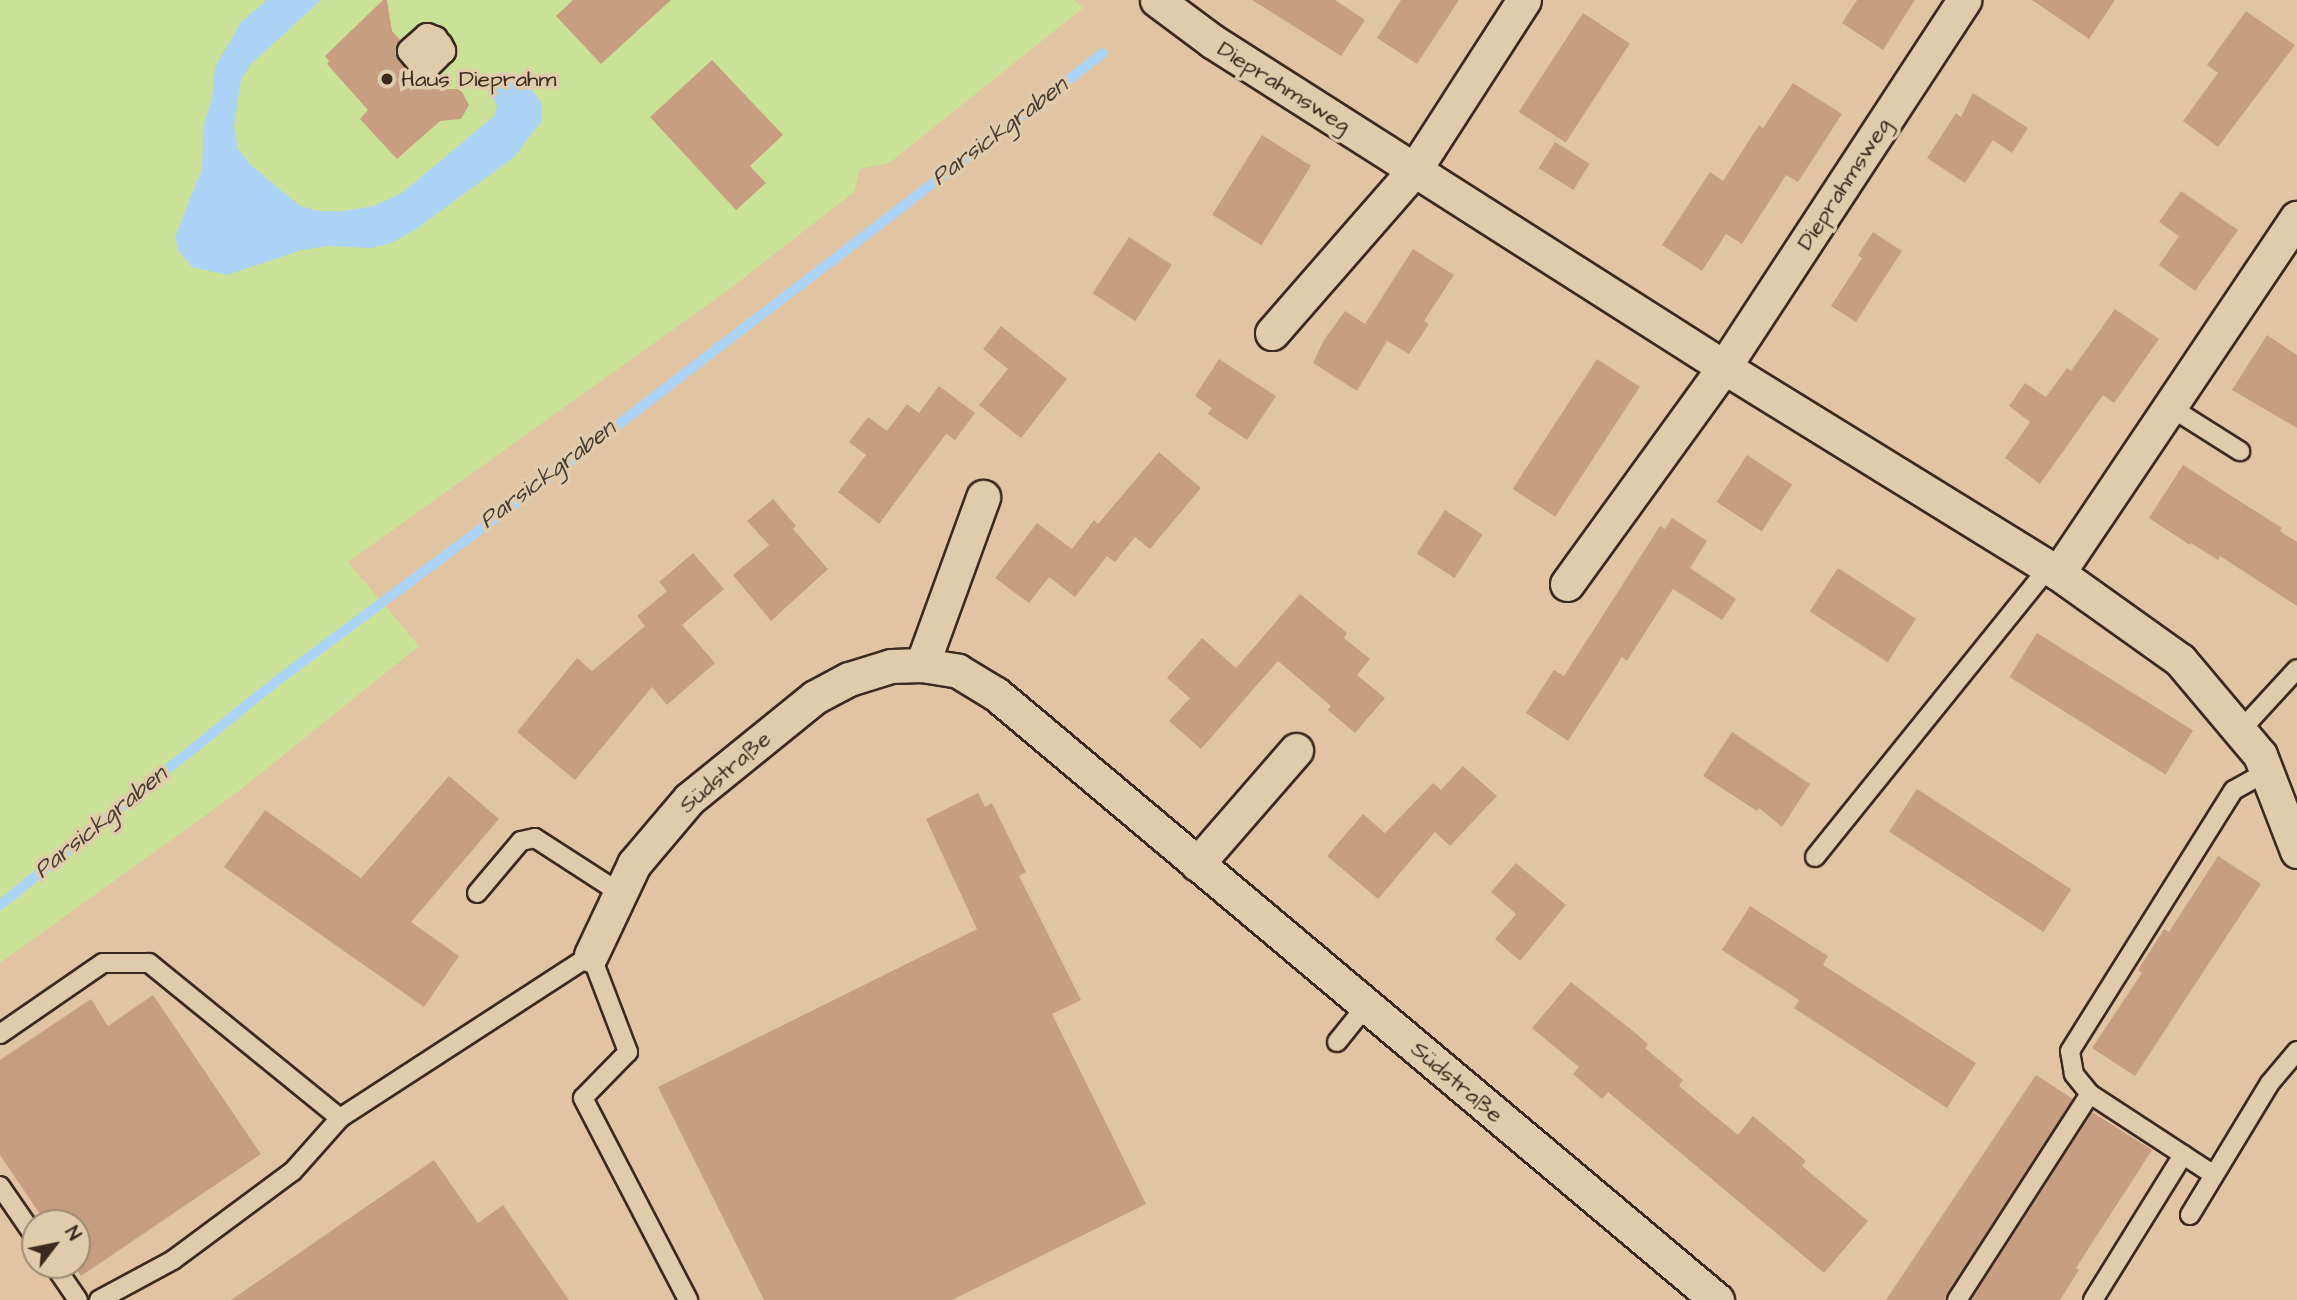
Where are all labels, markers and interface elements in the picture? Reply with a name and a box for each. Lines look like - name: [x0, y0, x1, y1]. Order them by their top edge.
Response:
- street label: Dieprahmsweg: [1212, 35, 1356, 139]
- place label: Haus Dieprahm: [401, 65, 556, 93]
- marker: Haus Dieprahm: [379, 71, 395, 87]
- water label: Parsickgraben: [926, 72, 1074, 192]
- street label: Dieprahmsweg: [1791, 113, 1897, 255]
- water label: Parsickgraben: [474, 415, 622, 535]
- street label: Südstraße: [674, 725, 776, 819]
- water label: Parsickgraben: [29, 761, 173, 885]
- street label: Südstraße: [1405, 1035, 1509, 1129]
- north arrow: [21, 1209, 91, 1279]
- text: N: [58, 1221, 87, 1246]

